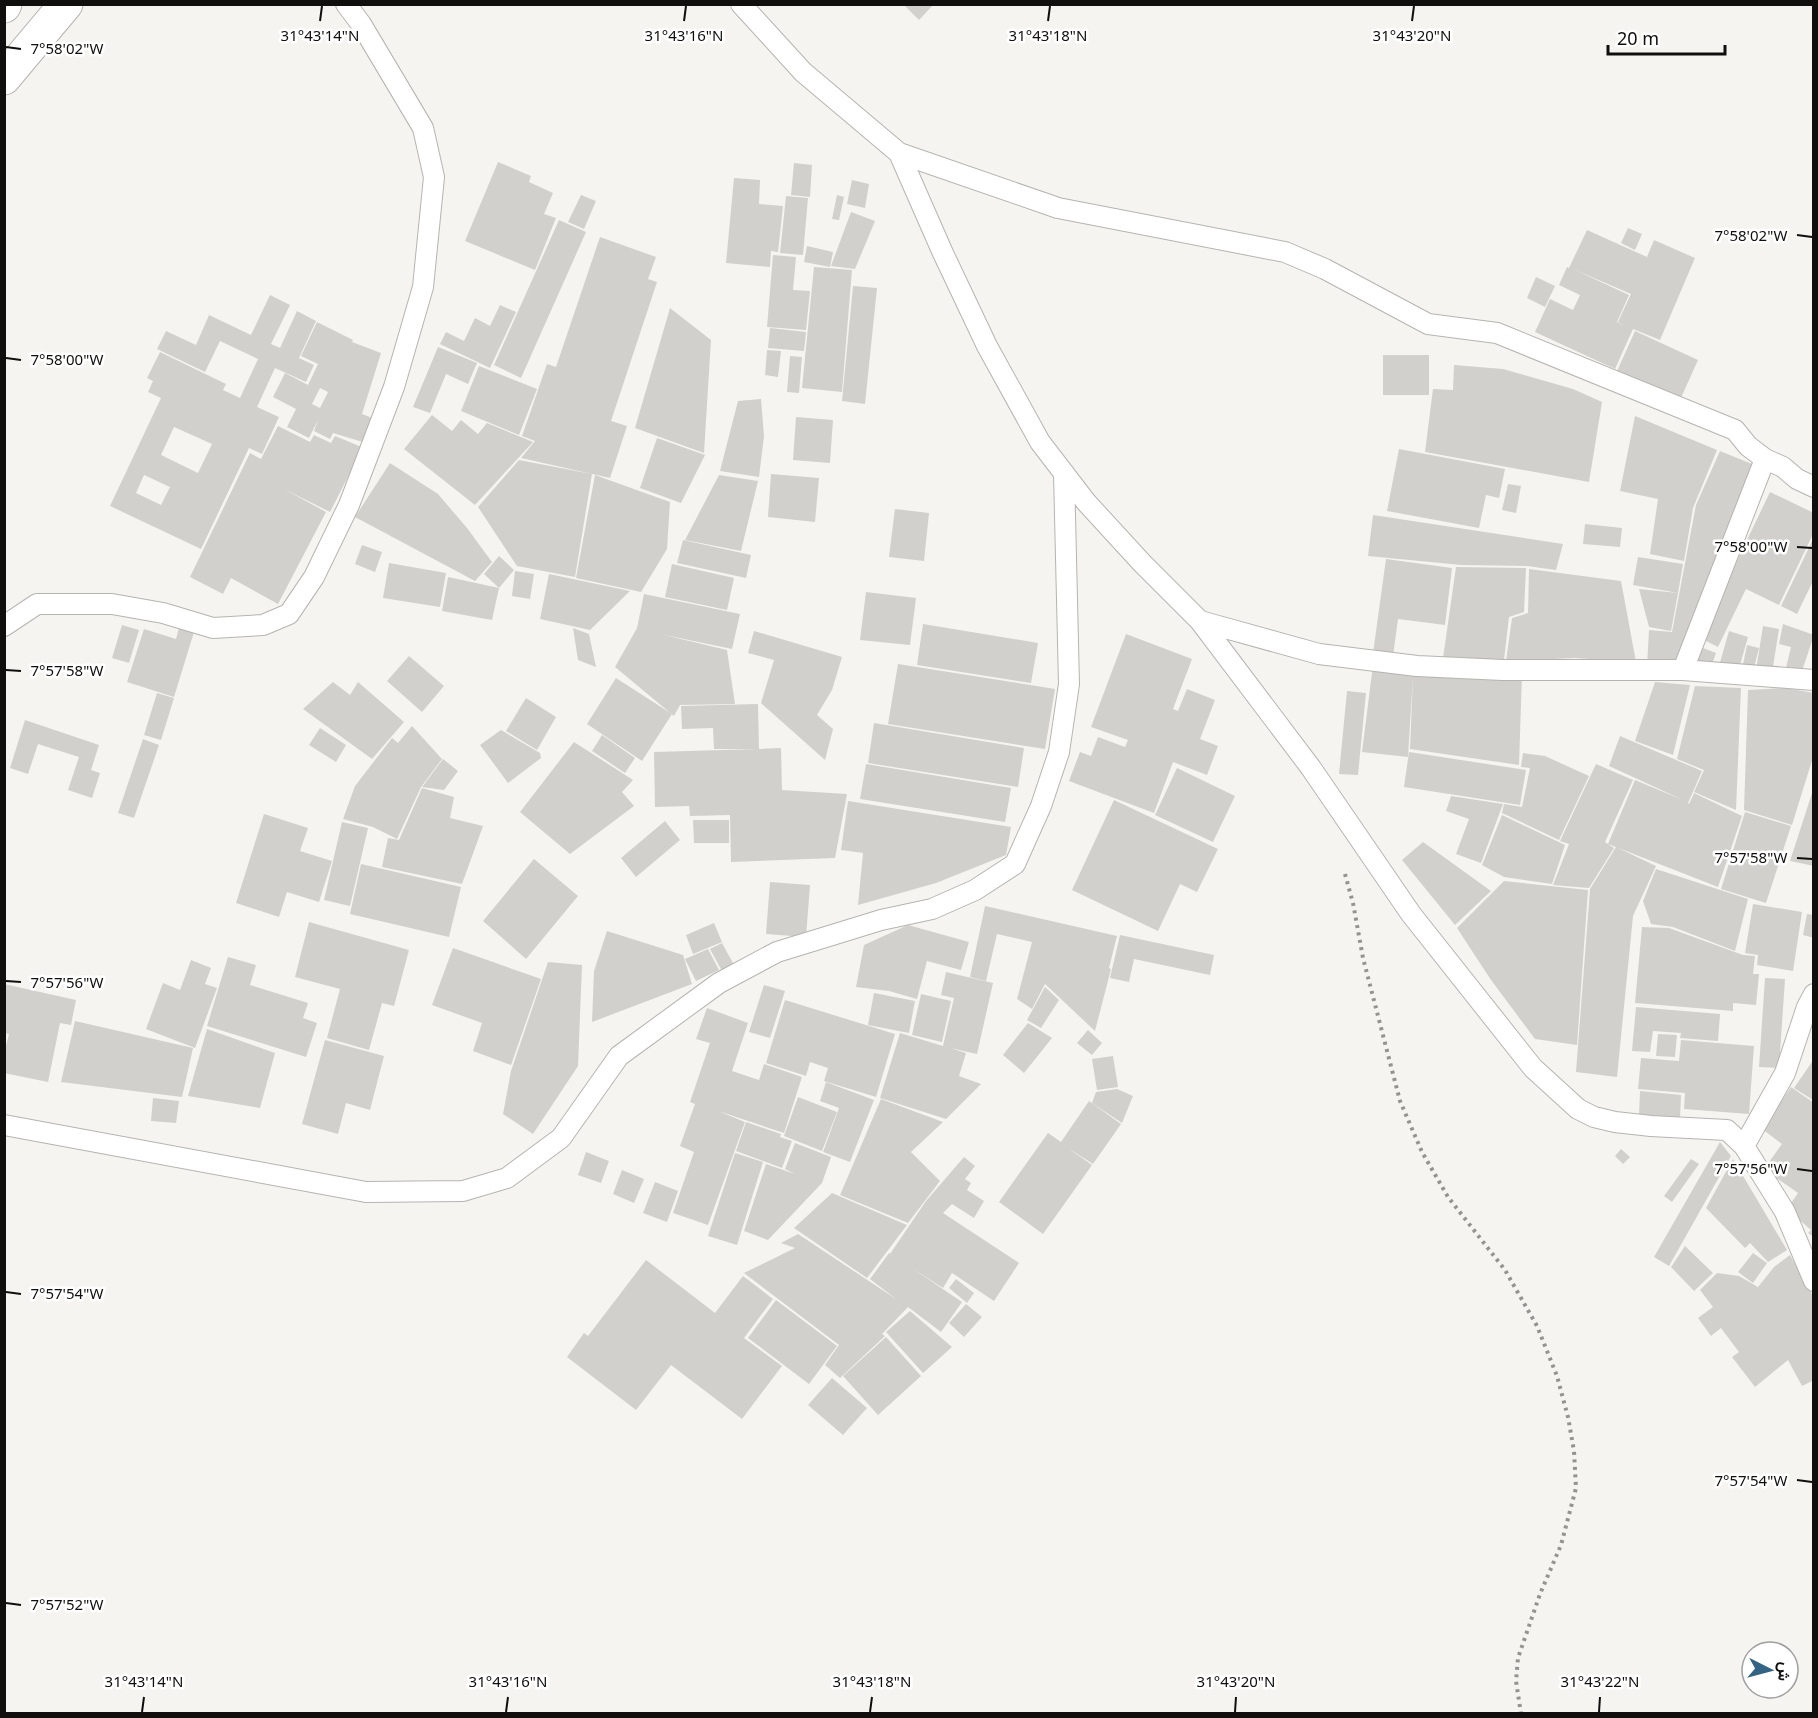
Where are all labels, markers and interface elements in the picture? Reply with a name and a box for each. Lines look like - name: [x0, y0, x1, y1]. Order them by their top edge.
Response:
- scale bar: [1608, 18, 1725, 56]
- text: 31°43'14"N: [281, 25, 359, 45]
- text: 31°43'16"N: [645, 25, 723, 45]
- text: 31°43'18"N: [1009, 25, 1087, 45]
- text: 31°43'20"N: [1373, 25, 1451, 45]
- text: 20 m: [1617, 26, 1659, 50]
- text: 7°58'02"W: [30, 38, 104, 58]
- text: 7°58'02"W: [1714, 225, 1788, 245]
- text: 7°58'00"W: [30, 349, 104, 369]
- text: 7°58'00"W: [1714, 536, 1788, 556]
- text: 7°57'58"W: [30, 660, 104, 680]
- text: 7°57'58"W: [1714, 847, 1788, 867]
- text: 7°57'56"W: [30, 972, 104, 992]
- text: 7°57'56"W: [1714, 1158, 1788, 1178]
- text: 7°57'54"W: [30, 1283, 104, 1303]
- text: 7°57'54"W: [1714, 1470, 1788, 1490]
- text: 7°57'52"W: [30, 1594, 104, 1614]
- north arrow: [1740, 1640, 1800, 1700]
- text: ش: [1773, 1661, 1797, 1682]
- text: 31°43'14"N: [105, 1671, 183, 1691]
- text: 31°43'16"N: [469, 1671, 547, 1691]
- text: 31°43'18"N: [833, 1671, 911, 1691]
- text: 31°43'20"N: [1197, 1671, 1275, 1691]
- text: 31°43'22"N: [1561, 1671, 1639, 1691]

